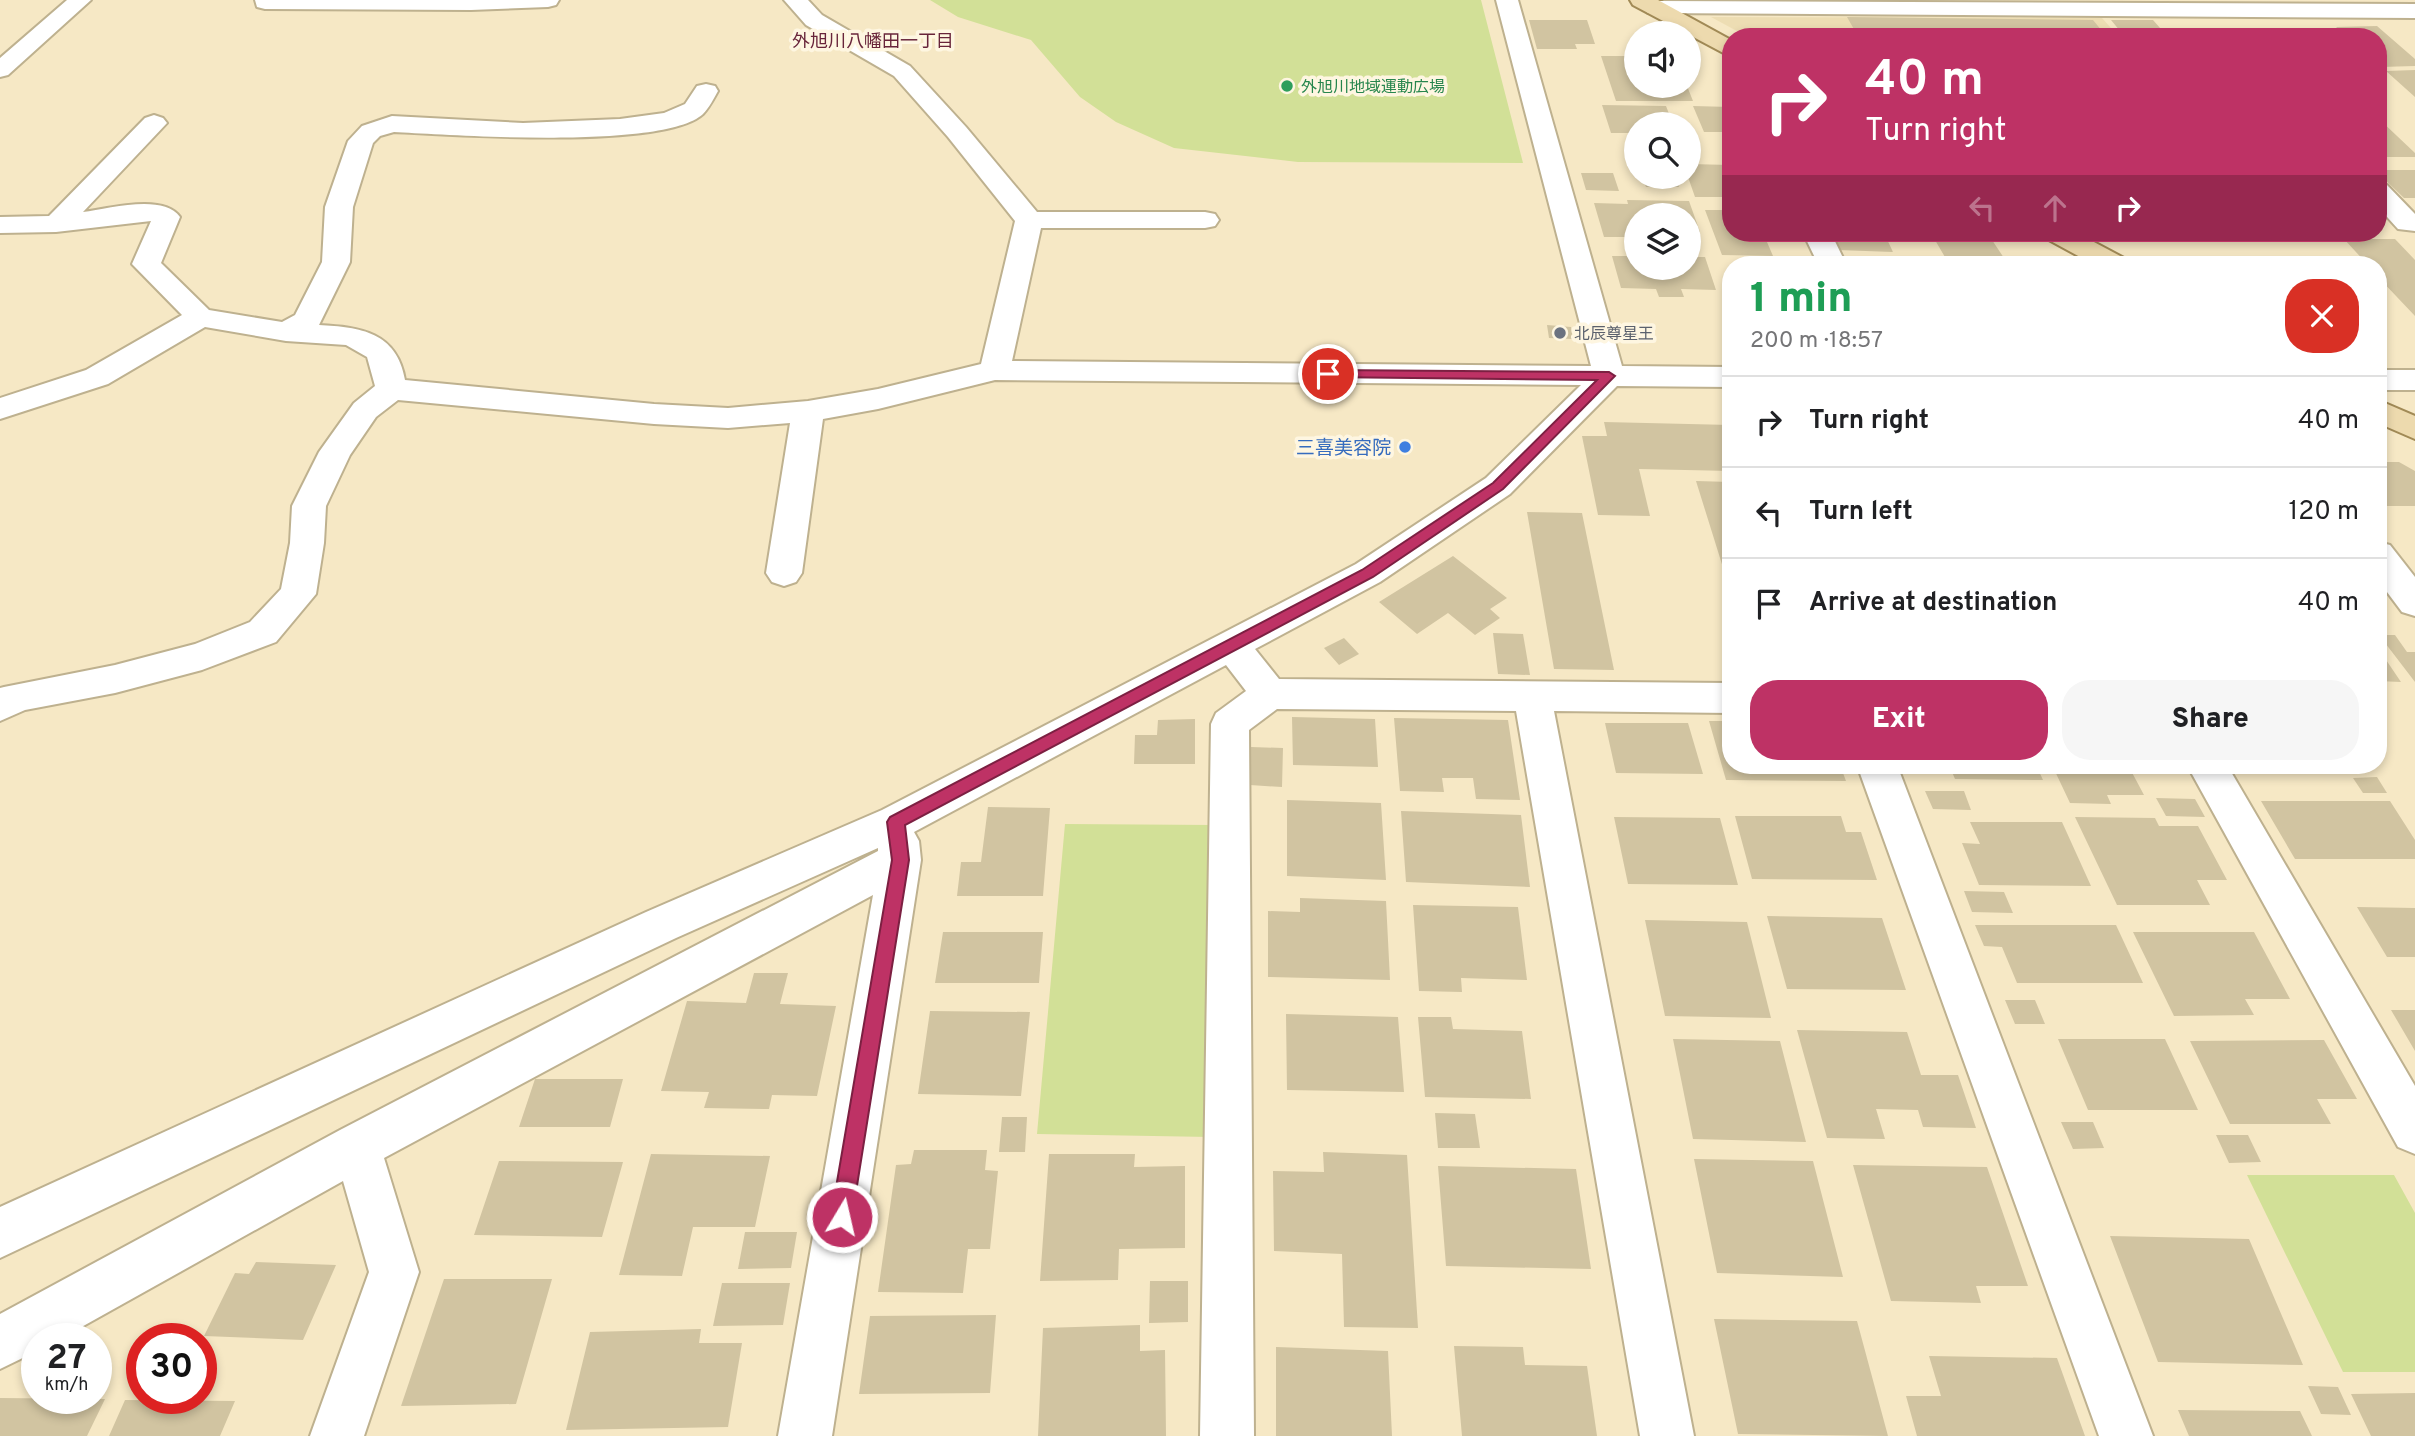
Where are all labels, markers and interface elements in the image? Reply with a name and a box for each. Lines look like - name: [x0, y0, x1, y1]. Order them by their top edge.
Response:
- map controls: [1624, 21, 1701, 280]
- button: sound: [1624, 21, 1701, 98]
- district label: 外旭川八幡田一丁目: [792, 31, 954, 54]
- text: 40 m: [1865, 51, 1984, 113]
- icon: right: [1750, 56, 1841, 147]
- marker: 外旭川地域運動広場: [1279, 78, 1295, 94]
- place label: 外旭川地域運動広場: [1301, 78, 1445, 98]
- button: search: [1624, 112, 1701, 189]
- text: Turn right: [1865, 112, 2007, 152]
- icon: left: [1963, 189, 2001, 227]
- icon: ahead: [2036, 189, 2074, 227]
- icon: right: [2109, 189, 2147, 227]
- button: layers: [1624, 203, 1701, 280]
- text: 1 min: [1750, 274, 1853, 327]
- button: close: [2285, 279, 2359, 353]
- marker: 北辰尊星王: [1552, 325, 1568, 341]
- place label: 北辰尊星王: [1574, 325, 1654, 345]
- text: 200 m · 18:57: [1750, 327, 1883, 356]
- pin: [1298, 344, 1358, 404]
- icon: arrive: [1309, 355, 1347, 393]
- icon: right: [1750, 403, 1788, 441]
- text: Turn right: [1809, 405, 1929, 438]
- text: 40 m: [2298, 405, 2359, 438]
- place label: 三喜美容院: [1296, 437, 1391, 461]
- marker: 三喜美容院: [1397, 439, 1413, 455]
- icon: left: [1750, 494, 1788, 532]
- text: Turn left: [1809, 496, 1913, 529]
- text: 120 m: [2289, 496, 2359, 529]
- icon: arrive: [1750, 585, 1788, 623]
- text: Arrive at destination: [1809, 587, 2057, 620]
- text: 40 m: [2298, 587, 2359, 620]
- button: Exit: [1750, 680, 2048, 760]
- button: Share: [2062, 680, 2359, 760]
- position arrow: [805, 1180, 879, 1254]
- speed limit sign: 30: [126, 1323, 217, 1414]
- text: 27: [47, 1337, 86, 1381]
- text: km/h: [45, 1374, 88, 1397]

